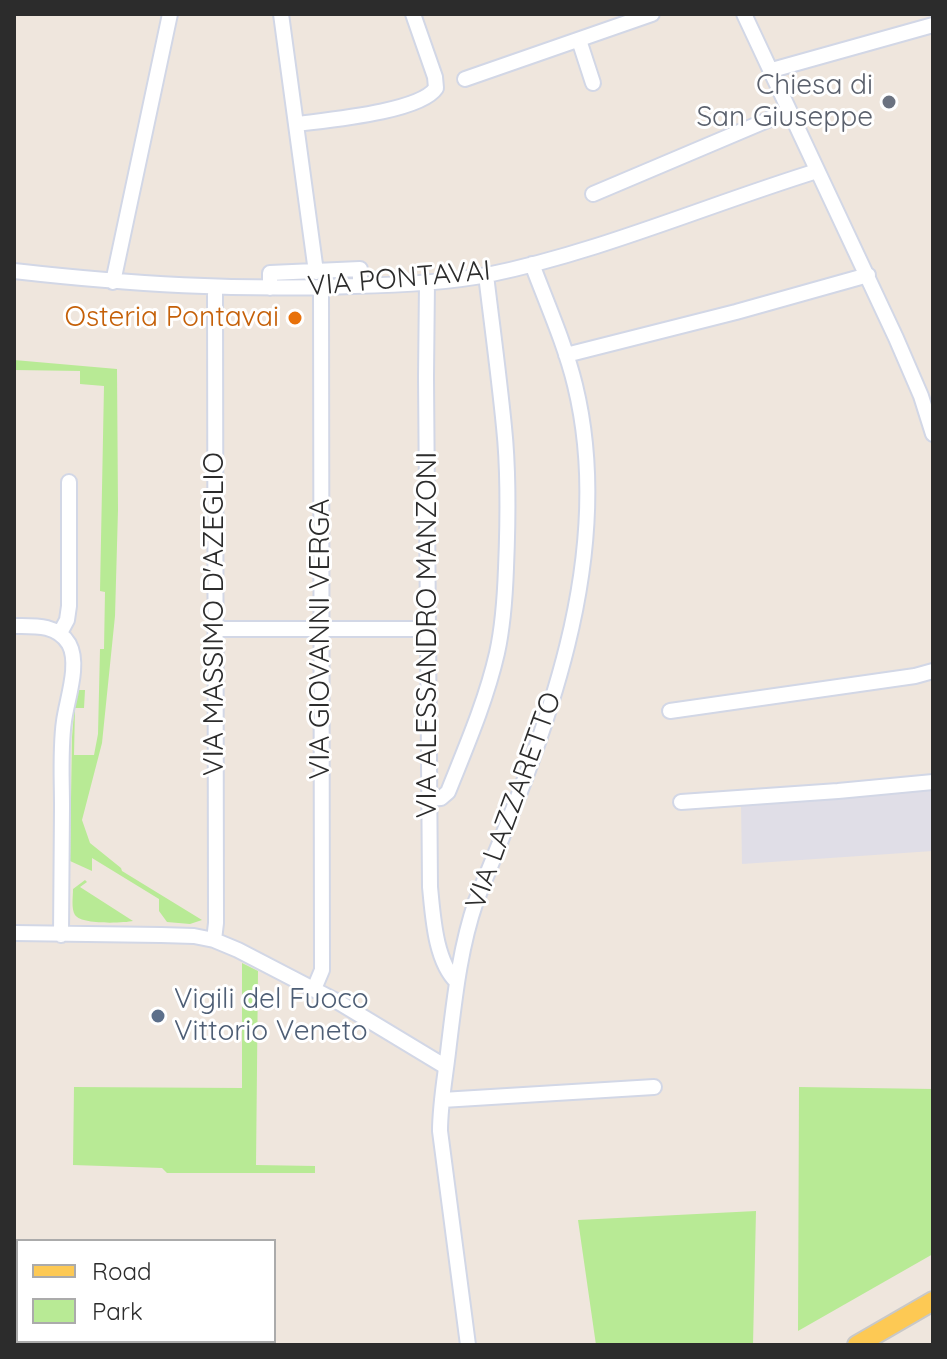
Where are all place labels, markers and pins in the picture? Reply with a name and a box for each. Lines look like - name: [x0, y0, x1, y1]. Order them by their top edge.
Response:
- place label: Chiesa di San Giuseppe: [696, 69, 873, 135]
- marker: Chiesa di San Giuseppe: [880, 93, 898, 111]
- place label: Osteria Pontavai: [65, 301, 279, 335]
- marker: Osteria Pontavai: [286, 309, 304, 327]
- place label: Vigili del Fuoco Vittorio Veneto: [174, 983, 369, 1049]
- marker: Vigili del Fuoco Vittorio Veneto: [149, 1007, 167, 1025]

